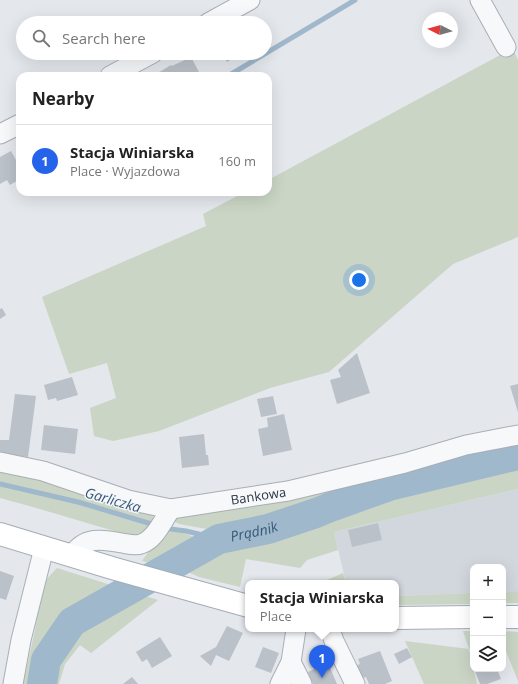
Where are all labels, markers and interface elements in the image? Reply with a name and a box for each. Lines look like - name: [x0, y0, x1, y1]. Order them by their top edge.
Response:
- north arrow: [422, 12, 458, 48]
- search box: [16, 16, 272, 60]
- icon: search: [30, 27, 52, 49]
- text: Search here: [62, 28, 146, 48]
- text: Nearby: [32, 87, 94, 110]
- text: Stacja Winiarska: [70, 142, 194, 162]
- text: 1: [41, 152, 49, 170]
- text: 160 m: [218, 152, 256, 170]
- text: Place · Wyjazdowa: [70, 162, 180, 180]
- your location: [349, 270, 369, 290]
- water label: Garliczka: [83, 482, 143, 517]
- street label: Bankowa: [229, 482, 287, 509]
- water label: Prądnik: [229, 516, 281, 545]
- map controls: [470, 564, 506, 672]
- button: +: [470, 564, 506, 600]
- popup: [245, 580, 399, 632]
- text: Stacja Winiarska: [260, 587, 384, 607]
- button: −: [470, 600, 506, 636]
- text: Place: [260, 607, 292, 625]
- button: layers: [470, 636, 506, 672]
- pin: 1: [309, 645, 335, 678]

